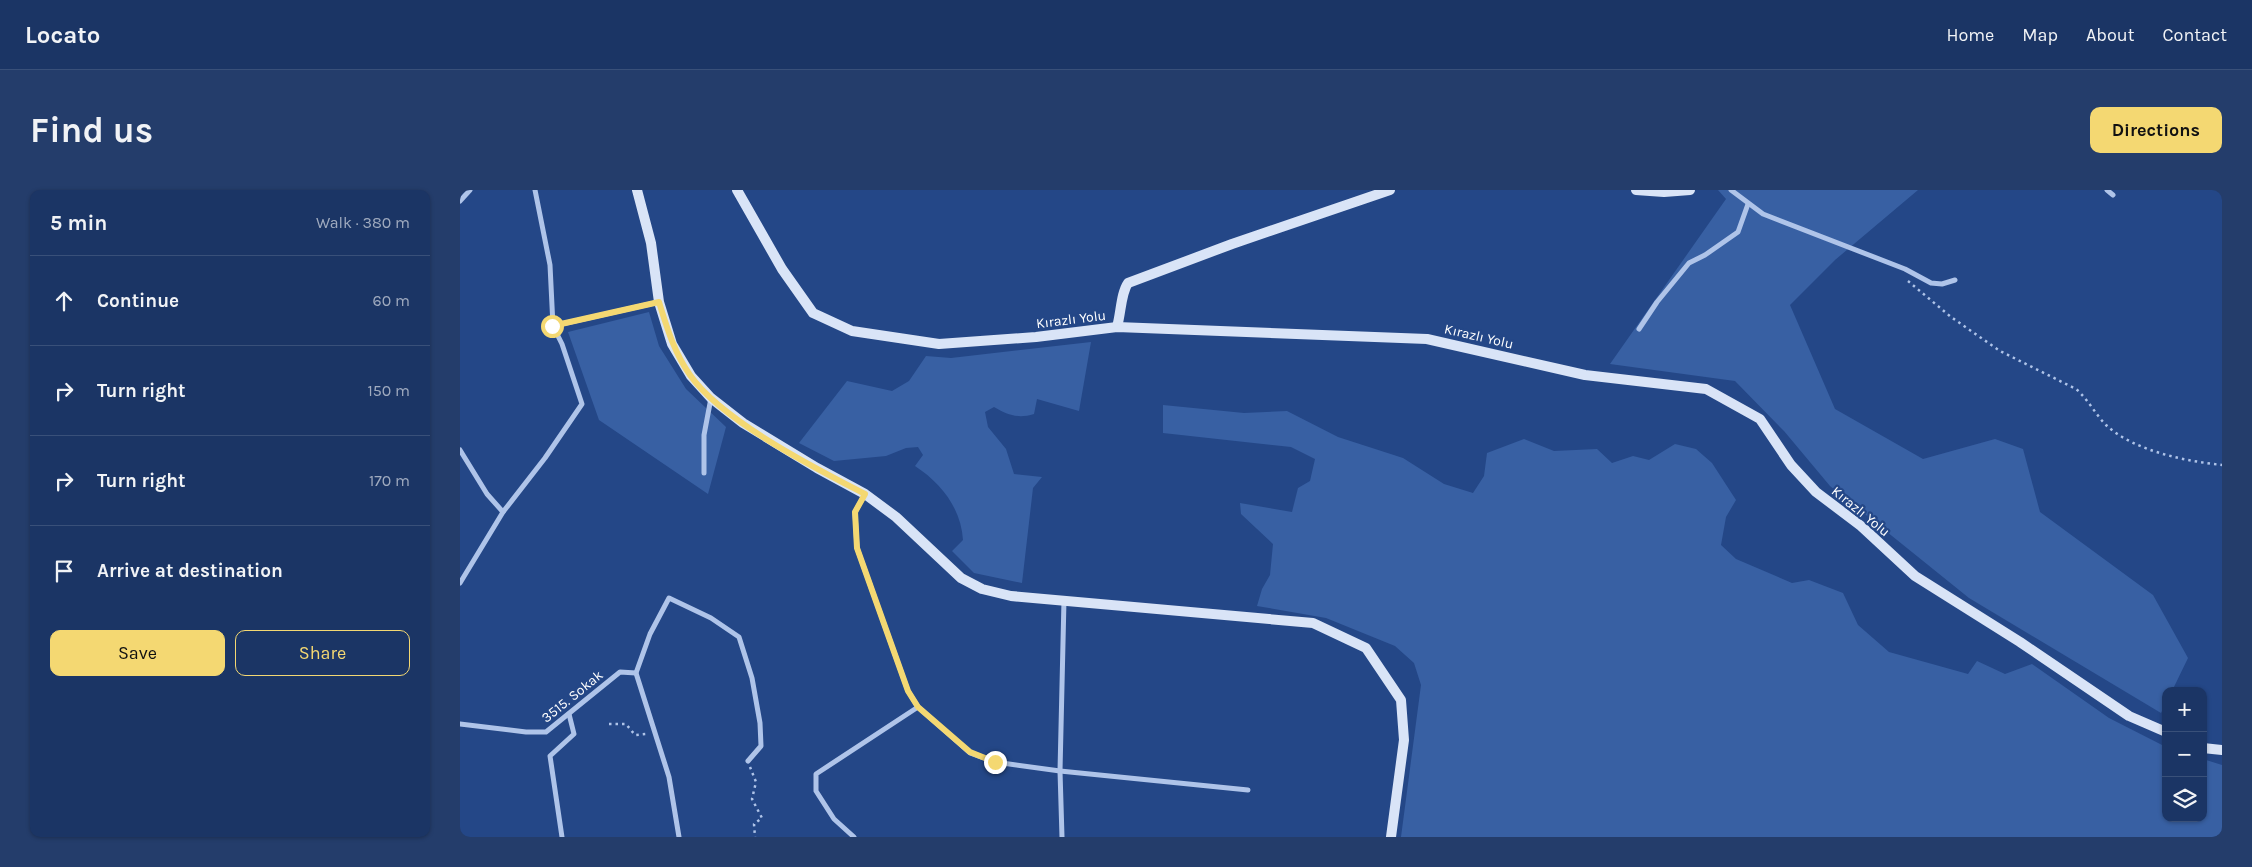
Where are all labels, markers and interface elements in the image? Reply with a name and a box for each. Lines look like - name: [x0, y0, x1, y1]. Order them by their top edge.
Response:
- text: Locato: [25, 21, 100, 49]
- text: Home: [1946, 24, 1994, 46]
- text: Map: [2022, 24, 2058, 46]
- text: About: [2086, 24, 2135, 46]
- text: Contact: [2163, 24, 2227, 46]
- button: Directions: [2090, 107, 2222, 153]
- text: Find us: [30, 110, 153, 151]
- text: 5 min: [50, 211, 107, 235]
- text: Walk · 380 m: [316, 213, 410, 232]
- icon: ahead: [50, 287, 78, 315]
- text: Continue: [97, 290, 179, 312]
- text: 60 m: [373, 291, 410, 310]
- street label: Kırazlı Yolu: [1035, 307, 1107, 332]
- route start: [541, 315, 564, 338]
- street label: Kırazlı Yolu: [1443, 320, 1515, 353]
- icon: right: [50, 377, 78, 405]
- text: Turn right: [97, 380, 186, 402]
- text: 150 m: [367, 381, 410, 400]
- icon: right: [50, 467, 78, 495]
- text: Turn right: [97, 470, 186, 492]
- text: 170 m: [369, 471, 410, 490]
- street label: Kırazlı Yolu: [1828, 483, 1893, 540]
- icon: arrive: [50, 557, 78, 585]
- text: Arrive at destination: [97, 560, 283, 582]
- button: Save: [50, 630, 225, 676]
- button: Share: [235, 630, 410, 676]
- street label: 3515. Sokak: [538, 666, 607, 726]
- map controls: [2162, 687, 2207, 822]
- button: +: [2162, 687, 2207, 732]
- button: −: [2162, 732, 2207, 777]
- route end: [984, 751, 1007, 774]
- button: layers: [2162, 777, 2207, 822]

